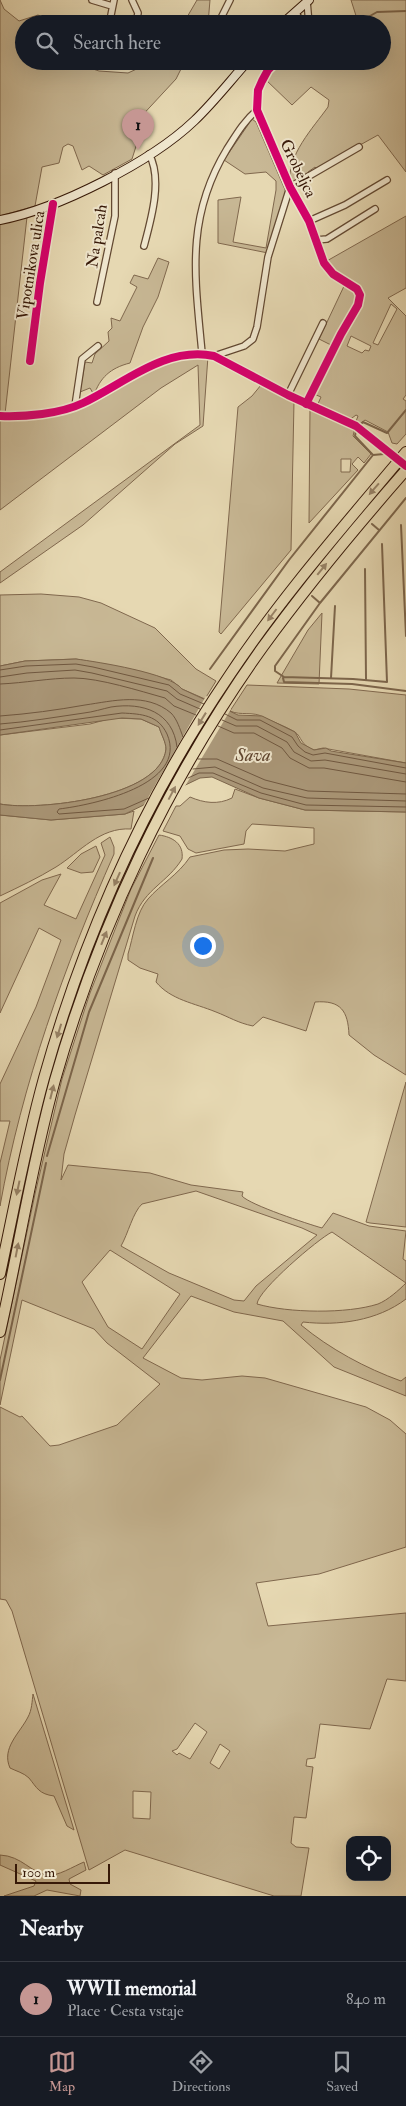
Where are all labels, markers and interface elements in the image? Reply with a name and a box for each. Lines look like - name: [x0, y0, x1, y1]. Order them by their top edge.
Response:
- search box: [15, 15, 391, 70]
- icon: search: [33, 29, 61, 57]
- text: Search here: [73, 31, 161, 55]
- pin: 1: [122, 109, 154, 150]
- street label: Grobeljca: [275, 136, 321, 201]
- street label: Na palcah: [82, 202, 113, 269]
- street label: Vipotnikova ulica: [12, 209, 51, 321]
- one-way arrow: [369, 483, 380, 496]
- one-way arrow: [316, 563, 327, 575]
- one-way arrow: [267, 608, 277, 622]
- one-way arrow: [197, 712, 206, 725]
- water label: Sava: [234, 744, 271, 767]
- one-way arrow: [168, 786, 176, 800]
- one-way arrow: [112, 872, 120, 886]
- one-way arrow: [101, 931, 109, 945]
- your location: [190, 933, 216, 959]
- one-way arrow: [54, 1024, 62, 1039]
- one-way arrow: [48, 1084, 56, 1099]
- one-way arrow: [14, 1181, 22, 1196]
- one-way arrow: [13, 1242, 21, 1258]
- map controls: [346, 1836, 391, 1881]
- button: locate: [346, 1836, 391, 1881]
- scale bar: [15, 1861, 110, 1884]
- text: 100 m: [22, 1864, 55, 1881]
- text: Nearby: [20, 1915, 83, 1942]
- text: WWII memorial: [67, 1977, 196, 2001]
- text: 1: [33, 1989, 39, 2009]
- text: 840 m: [346, 1989, 386, 2009]
- text: Place · Cesta vstaje: [67, 2001, 184, 2021]
- tab: Map: [48, 2048, 76, 2095]
- tab: Directions: [172, 2048, 230, 2095]
- tab: Saved: [326, 2048, 358, 2095]

